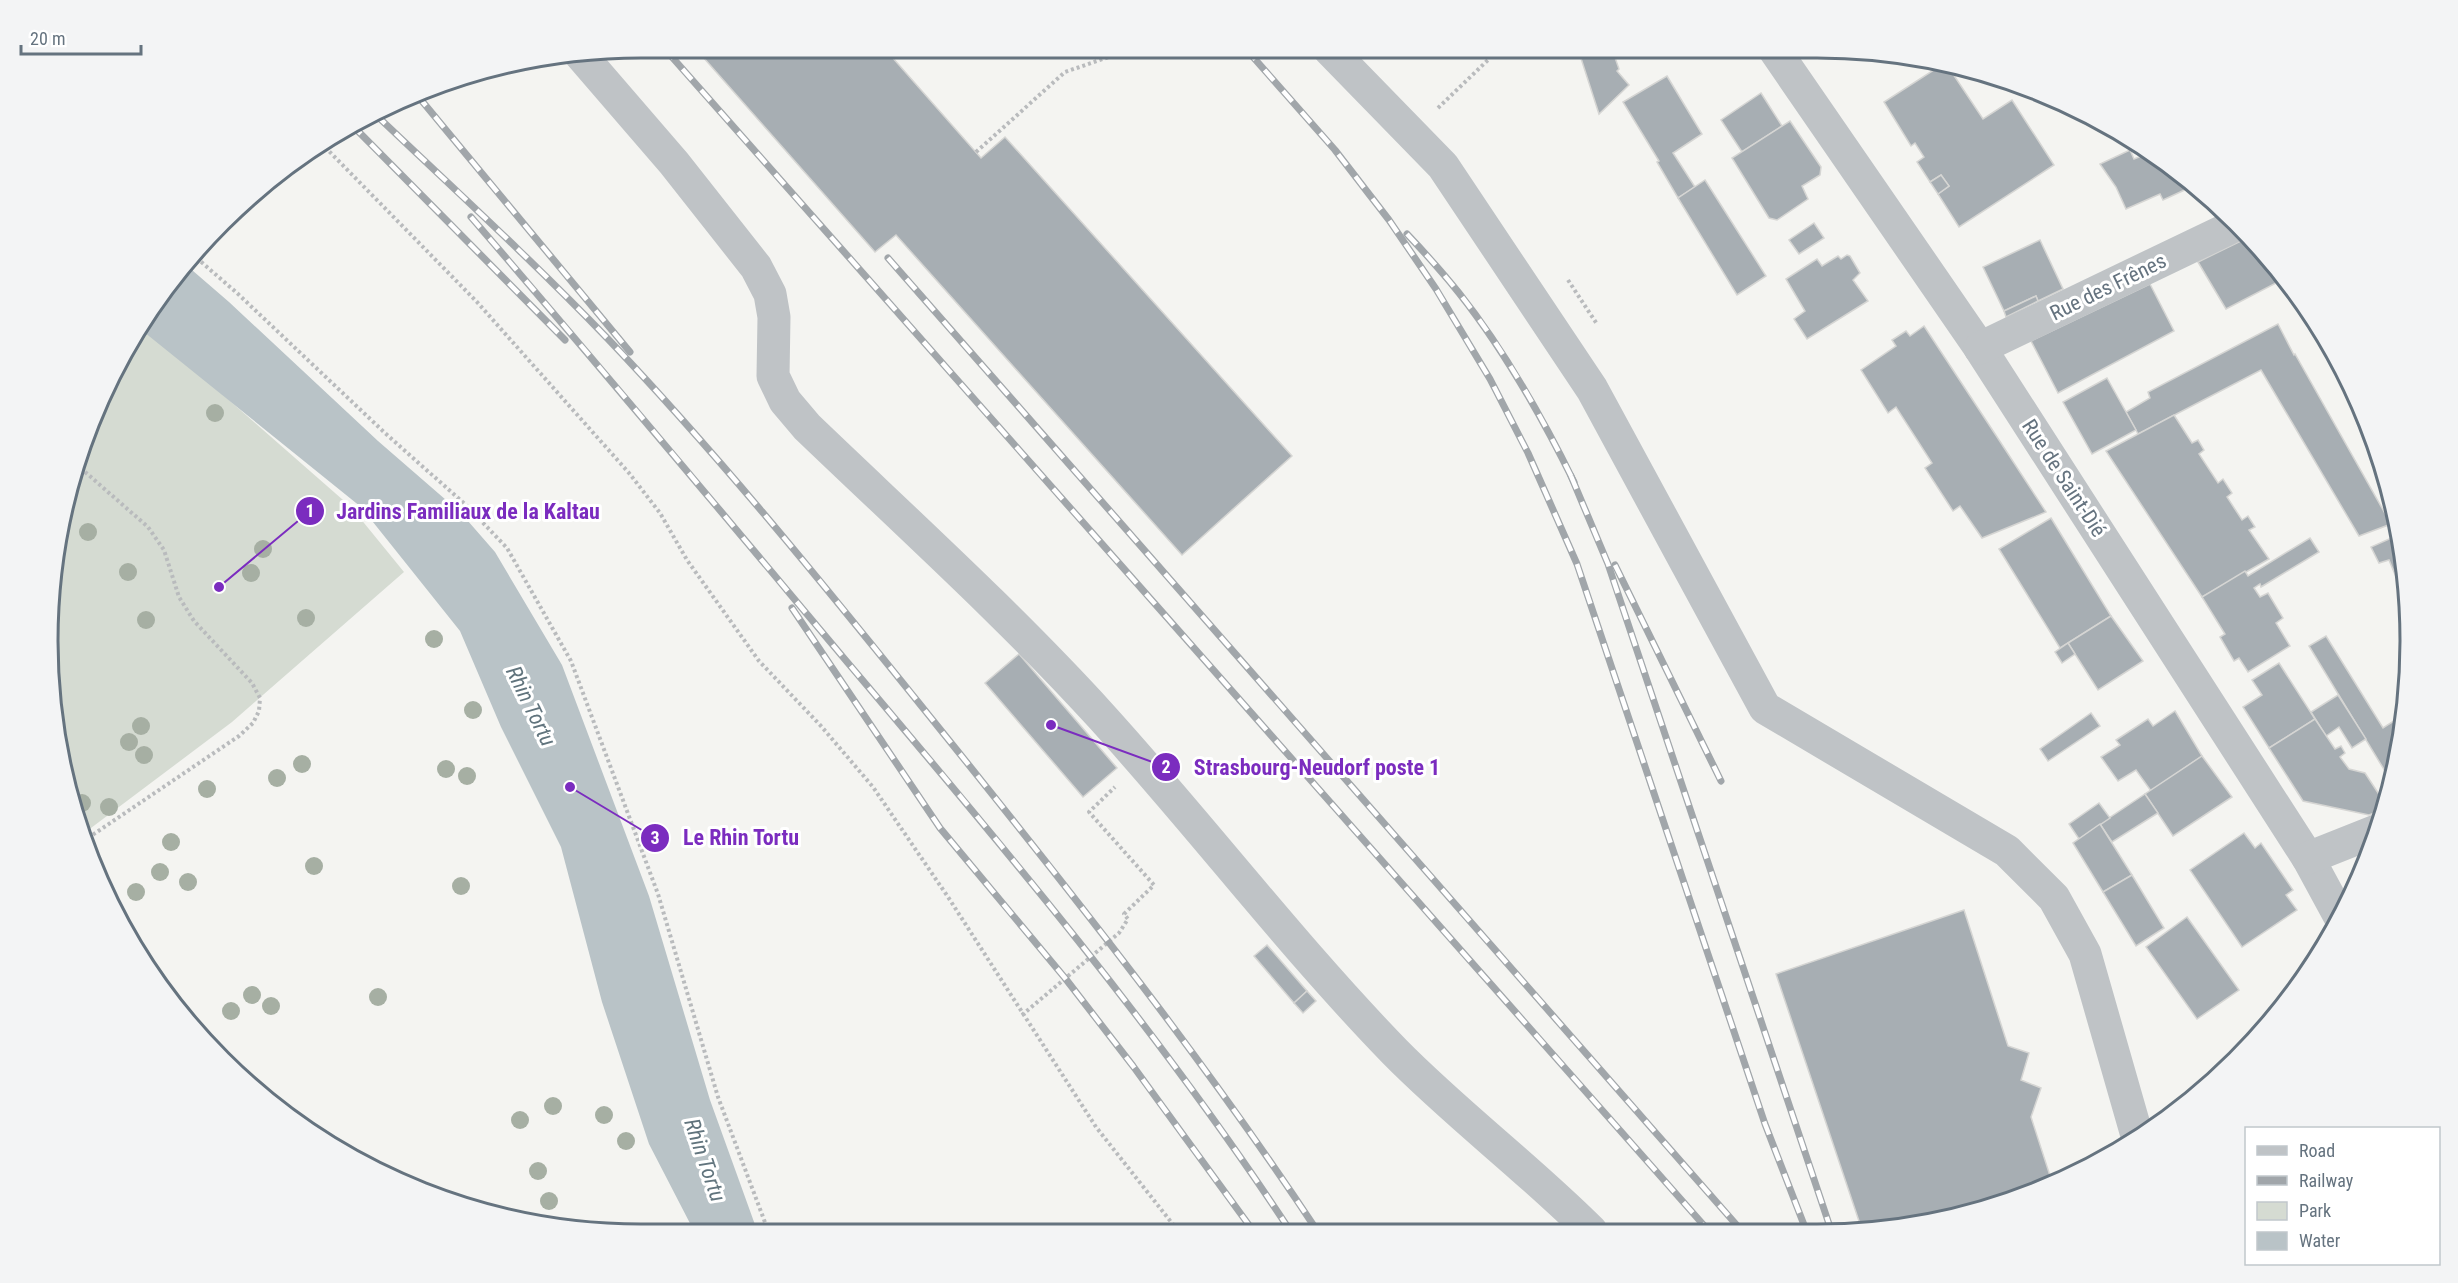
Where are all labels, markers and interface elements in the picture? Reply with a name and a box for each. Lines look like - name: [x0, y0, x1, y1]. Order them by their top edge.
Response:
- scale bar: [21, 18, 141, 56]
- text: 20 m: [30, 28, 65, 49]
- street label: Rue des Frênes: [2046, 249, 2170, 325]
- street label: Rue de Saint-Dié: [2017, 415, 2111, 541]
- callout: Jardins Familiaux de la Kaltau: [295, 491, 612, 531]
- text: Jardins Familiaux de la Kaltau: [336, 499, 600, 524]
- text: 1: [305, 500, 315, 521]
- water label: Rhin Tortu: [501, 662, 561, 750]
- callout: Strasbourg-Neudorf poste 1: [1151, 747, 1452, 787]
- text: Strasbourg-Neudorf poste 1: [1194, 755, 1440, 780]
- text: 2: [1161, 756, 1171, 777]
- callout: Le Rhin Tortu: [640, 818, 811, 858]
- text: Le Rhin Tortu: [683, 825, 799, 850]
- text: 3: [650, 827, 660, 848]
- water label: Rhin Tortu: [679, 1115, 731, 1205]
- legend: [2245, 1127, 2440, 1265]
- text: Road: [2299, 1140, 2335, 1161]
- text: Railway: [2299, 1170, 2354, 1191]
- text: Park: [2299, 1200, 2331, 1221]
- text: Water: [2299, 1230, 2341, 1251]

